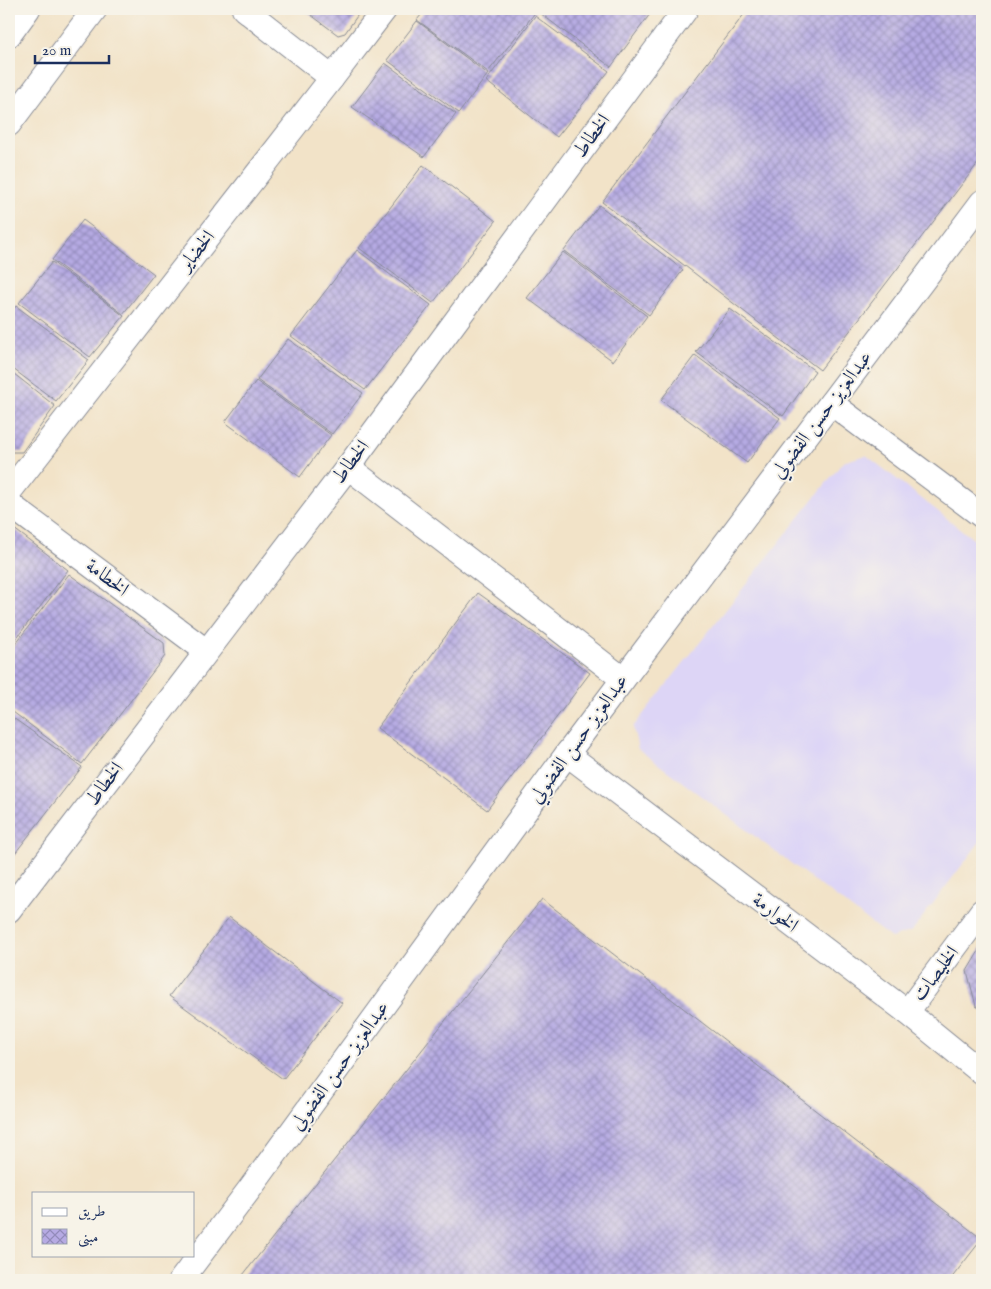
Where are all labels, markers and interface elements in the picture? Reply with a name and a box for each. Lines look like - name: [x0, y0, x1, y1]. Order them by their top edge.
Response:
- scale bar: [35, 32, 109, 64]
- text: 20 m: [42, 41, 72, 60]
- street label: الخطاط: [568, 109, 616, 163]
- street label: الخضاير: [172, 225, 221, 278]
- street label: عبدالعزيز حسن الفضولي: [766, 346, 880, 485]
- street label: الخطاط: [326, 435, 376, 489]
- street label: الخطامة: [80, 554, 134, 602]
- street label: عبدالعزيز حسن الفضولي: [524, 670, 636, 810]
- street label: الخطاط: [80, 757, 130, 811]
- street label: الخوارمة: [747, 888, 803, 938]
- street label: الخليصات: [907, 941, 965, 1007]
- street label: عبدالعزيز حسن الفضولي: [285, 997, 397, 1137]
- legend: [32, 1192, 195, 1256]
- text: طريق: [78, 1202, 105, 1221]
- text: مبنى: [78, 1228, 98, 1248]

